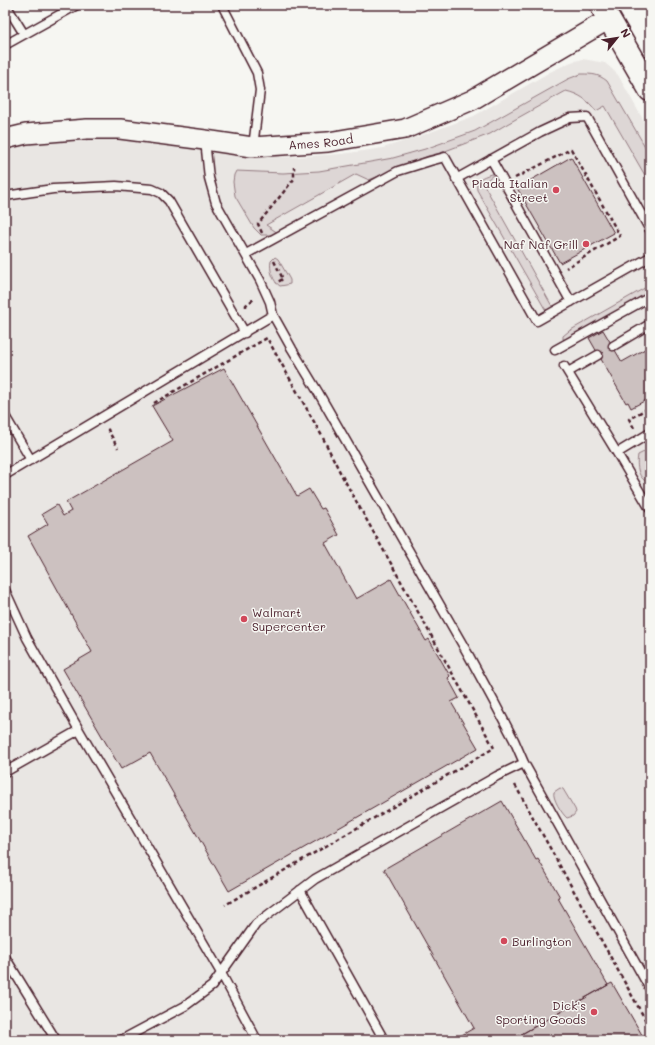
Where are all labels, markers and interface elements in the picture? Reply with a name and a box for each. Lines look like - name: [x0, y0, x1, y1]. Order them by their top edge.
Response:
- north arrow: [597, 18, 637, 58]
- text: N: [618, 25, 635, 40]
- street label: Ames Road: [288, 130, 355, 153]
- place label: Piada Italian Street: [472, 175, 548, 205]
- marker: Piada Italian Street: [551, 185, 561, 195]
- place label: Naf Naf Grill: [504, 236, 578, 252]
- marker: Naf Naf Grill: [581, 239, 591, 249]
- place label: Walmart Supercenter: [252, 604, 326, 634]
- marker: Walmart Supercenter: [239, 614, 249, 624]
- place label: Burlington: [512, 933, 571, 949]
- marker: Burlington: [499, 936, 509, 946]
- place label: Dick's Sporting Goods: [496, 997, 586, 1027]
- marker: Dick's Sporting Goods: [589, 1007, 599, 1017]

